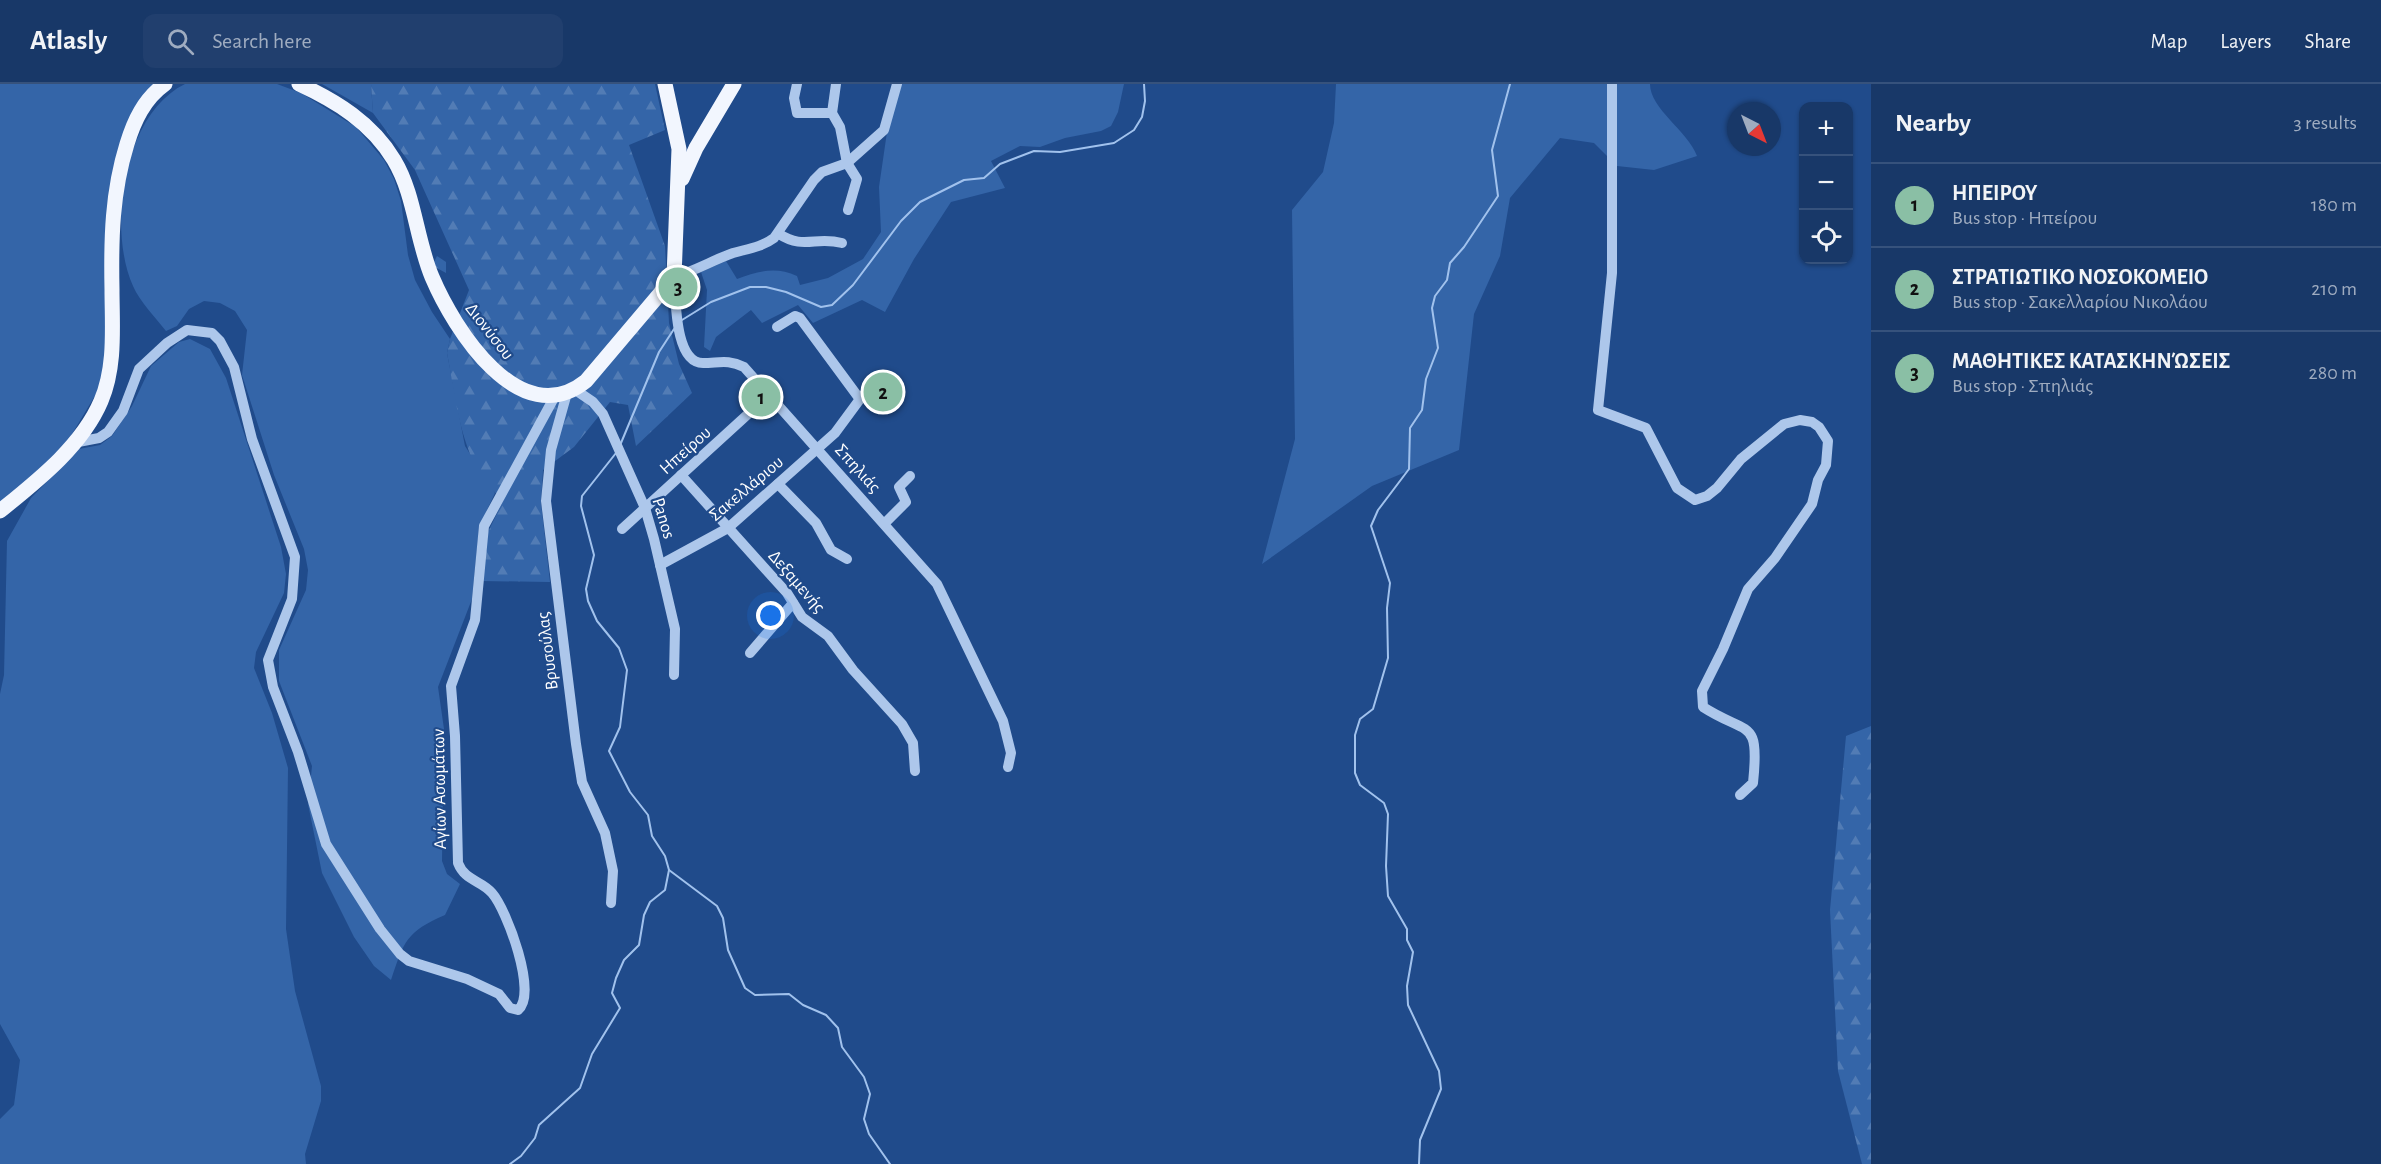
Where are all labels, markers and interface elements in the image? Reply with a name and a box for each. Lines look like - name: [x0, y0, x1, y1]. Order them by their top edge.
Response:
- search box: [143, 14, 563, 68]
- icon: search: [164, 25, 197, 58]
- text: Atlasly: [30, 27, 107, 55]
- text: Search here: [212, 30, 312, 52]
- text: Map: [2151, 31, 2187, 52]
- text: Layers: [2220, 31, 2271, 52]
- text: Share: [2304, 31, 2351, 52]
- north arrow: [1727, 102, 1781, 156]
- map controls: [1799, 102, 1853, 264]
- button: +: [1799, 102, 1853, 156]
- text: Nearby: [1895, 110, 1971, 136]
- text: 3 results: [2293, 113, 2357, 133]
- button: −: [1799, 156, 1853, 210]
- text: ΗΠΕΙΡΟΥ: [1952, 182, 2037, 204]
- text: 1: [1911, 195, 1918, 215]
- text: 180 m: [2311, 195, 2357, 215]
- text: Bus stop · Ηπείρου: [1952, 208, 2097, 228]
- button: locate: [1799, 210, 1853, 264]
- pin: 3: [658, 264, 698, 310]
- text: ΣΤΡΑΤΙΩΤΙΚΟ ΝΟΣΟΚΟΜΕΙΟ: [1952, 266, 2208, 288]
- text: 2: [1910, 279, 1919, 299]
- text: 210 m: [2311, 279, 2357, 299]
- text: Bus stop · Σακελλαρίου Νικολάου: [1952, 292, 2208, 312]
- street label: Διονύσου: [462, 300, 517, 363]
- text: ΜΑΘΗΤΙΚΕΣ ΚΑΤΑΣΚΗΝΏΣΕΙΣ: [1952, 350, 2230, 372]
- text: 3: [1910, 363, 1919, 383]
- text: 280 m: [2309, 363, 2357, 383]
- pin: 2: [864, 370, 902, 414]
- pin: 1: [742, 374, 780, 420]
- text: Bus stop · Σπηλιάς: [1952, 376, 2093, 396]
- street label: Ηπείρου: [656, 423, 715, 478]
- street label: Σπηλιάς: [831, 441, 883, 496]
- street label: Σακελλάριου: [706, 453, 787, 525]
- street label: Panos: [648, 496, 678, 541]
- street label: Δεξαμενής: [764, 547, 828, 616]
- your location: [756, 601, 785, 630]
- street label: Βρυσούλας: [534, 611, 562, 691]
- street label: Αγίων Ασωμάτων: [429, 728, 450, 849]

